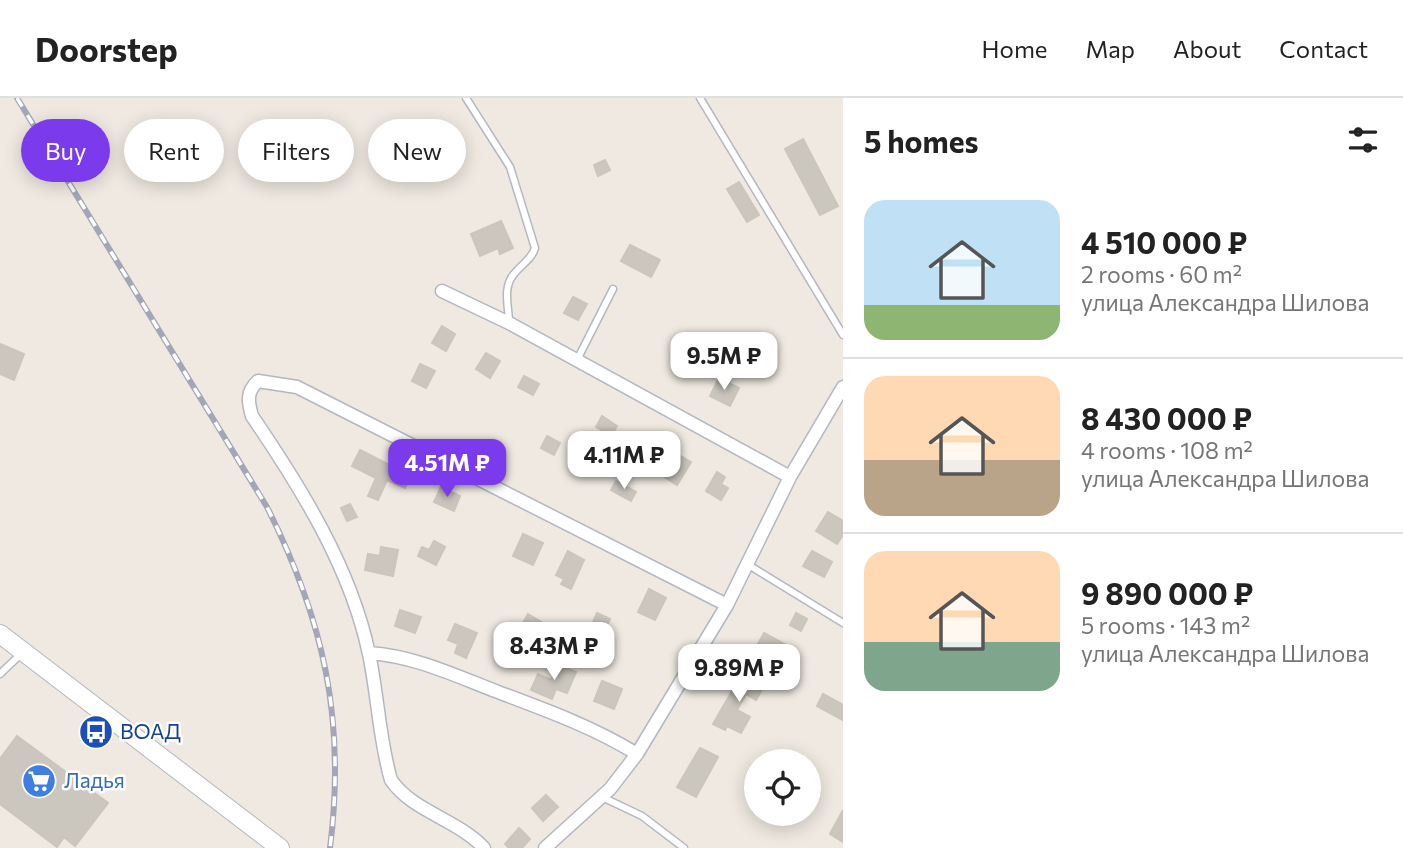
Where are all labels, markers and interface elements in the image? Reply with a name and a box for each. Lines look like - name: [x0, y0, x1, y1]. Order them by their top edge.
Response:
- text: Doorstep: [35, 28, 178, 69]
- text: Home: [982, 34, 1048, 63]
- text: Map: [1086, 34, 1135, 63]
- text: About: [1173, 34, 1241, 63]
- text: Contact: [1279, 34, 1368, 63]
- chip: Buy: [21, 119, 110, 182]
- chip: Rent: [124, 119, 224, 182]
- chip: Filters: [238, 119, 354, 182]
- chip: New: [368, 119, 466, 182]
- icon: filters: [1344, 121, 1382, 159]
- text: 5 homes: [864, 122, 978, 159]
- text: 4 510 000 ₽: [1081, 223, 1247, 260]
- icon: home: [920, 228, 1004, 312]
- text: 2 rooms · 60 m²: [1081, 260, 1242, 288]
- text: улица Александра Шилова: [1081, 288, 1369, 316]
- pin: 9.5M ₽: [667, 332, 781, 392]
- text: 9.5M ₽: [686, 341, 762, 369]
- text: 8 430 000 ₽: [1081, 399, 1252, 436]
- icon: home: [920, 404, 1004, 488]
- pin: 4.11M ₽: [559, 432, 689, 491]
- text: 4 rooms · 108 m²: [1081, 436, 1253, 464]
- pin: 4.51M ₽: [382, 440, 512, 499]
- text: 4.11M ₽: [584, 440, 664, 468]
- text: 4.51M ₽: [404, 448, 490, 476]
- text: улица Александра Шилова: [1081, 464, 1369, 492]
- text: 9 890 000 ₽: [1081, 574, 1253, 611]
- icon: home: [920, 579, 1004, 663]
- text: 5 rooms · 143 m²: [1081, 611, 1250, 639]
- pin: 8.43M ₽: [489, 622, 619, 682]
- text: 8.43M ₽: [509, 631, 599, 659]
- text: улица Александра Шилова: [1081, 639, 1369, 667]
- pin: 9.89M ₽: [674, 644, 804, 704]
- text: 9.89M ₽: [694, 653, 784, 681]
- bus stop icon: ВОАД: [77, 713, 115, 751]
- place label: ВОАД: [120, 718, 181, 743]
- map controls: [744, 749, 821, 826]
- button: locate: [744, 749, 821, 826]
- supermarket icon: Ладья: [20, 762, 58, 800]
- place label: Ладья: [64, 767, 125, 792]

